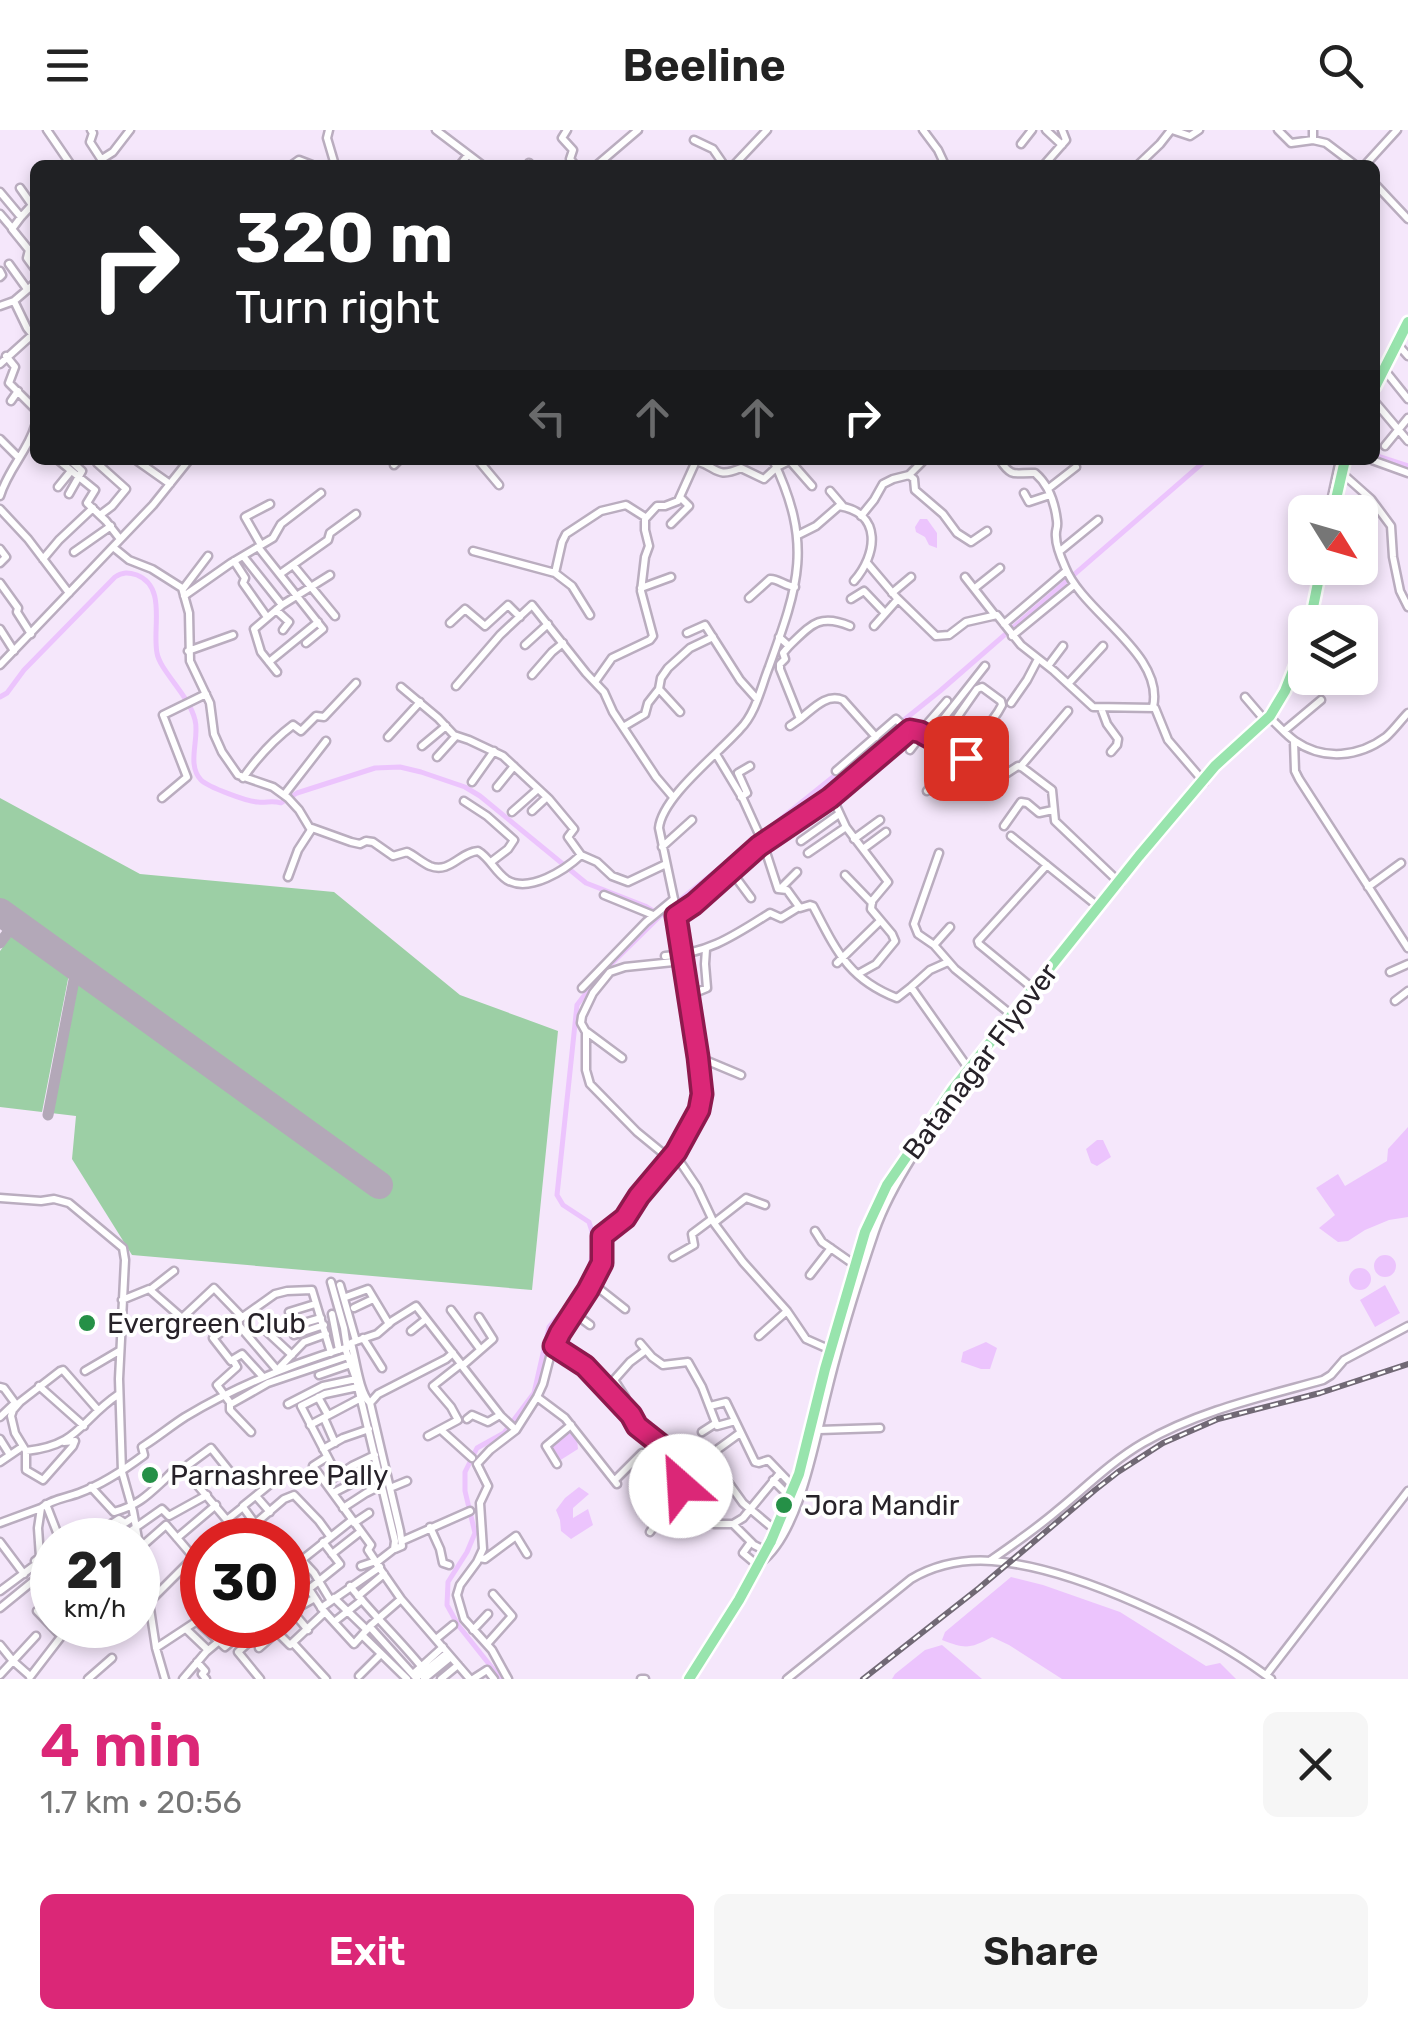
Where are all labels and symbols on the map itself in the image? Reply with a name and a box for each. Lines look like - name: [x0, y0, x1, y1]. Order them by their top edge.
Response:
- north arrow: [1288, 495, 1378, 585]
- pin: [924, 716, 1009, 801]
- street label: Batanagar Flyover: [896, 957, 1065, 1166]
- place label: Evergreen Club: [107, 1307, 306, 1340]
- marker: Evergreen Club: [76, 1312, 98, 1334]
- position arrow: [629, 1434, 733, 1538]
- place label: Parnashree Pally: [170, 1459, 388, 1492]
- marker: Parnashree Pally: [139, 1464, 161, 1486]
- place label: Jora Mandir: [804, 1489, 960, 1522]
- marker: Jora Mandir: [773, 1494, 795, 1516]
- speed limit sign: 30: [180, 1518, 310, 1648]

